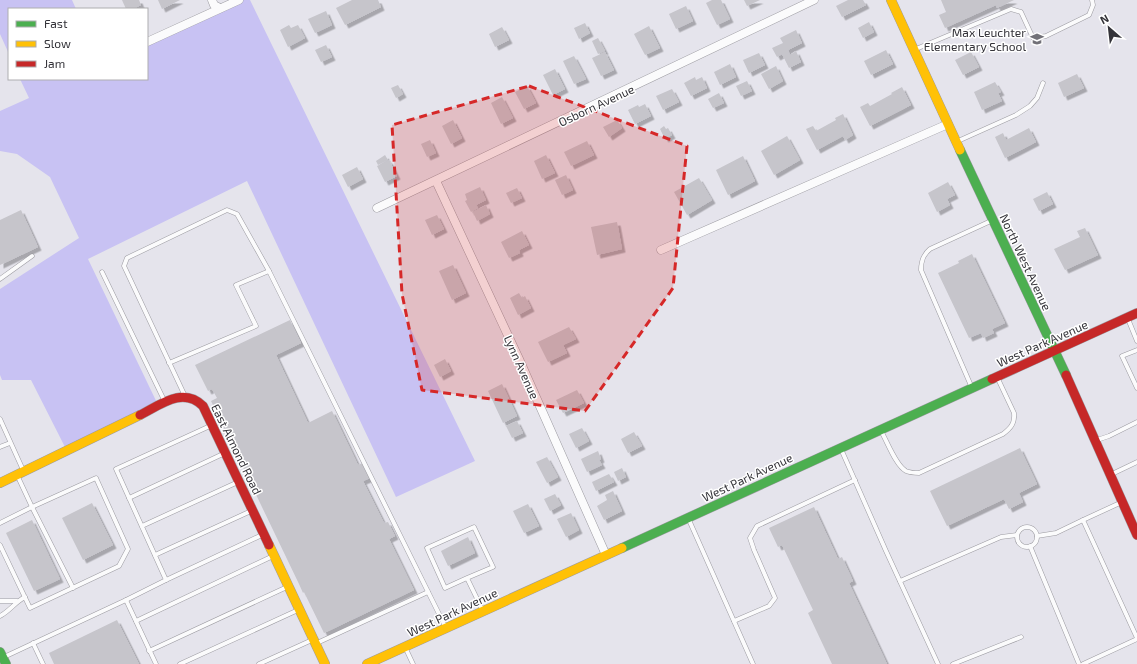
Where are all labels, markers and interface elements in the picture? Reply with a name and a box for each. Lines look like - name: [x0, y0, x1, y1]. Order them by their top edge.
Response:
- legend: [8, 8, 148, 80]
- north arrow: [1089, 8, 1129, 48]
- text: N: [1098, 11, 1111, 26]
- text: Fast: [44, 16, 68, 30]
- place label: Max Leuchter Elementary School: [924, 25, 1026, 53]
- school or university icon: Max Leuchter Elementary School: [1029, 31, 1045, 47]
- text: Slow: [44, 36, 71, 50]
- text: Jam: [44, 56, 65, 70]
- street label: Osborn Avenue: [556, 81, 636, 129]
- street label: North West Avenue: [997, 211, 1055, 313]
- street label: West Park Avenue: [994, 317, 1090, 369]
- street label: Lynn Avenue: [502, 333, 542, 401]
- street label: East Almond Road: [209, 401, 265, 497]
- street label: West Park Avenue: [700, 450, 794, 504]
- street label: West Park Avenue: [405, 585, 499, 639]

